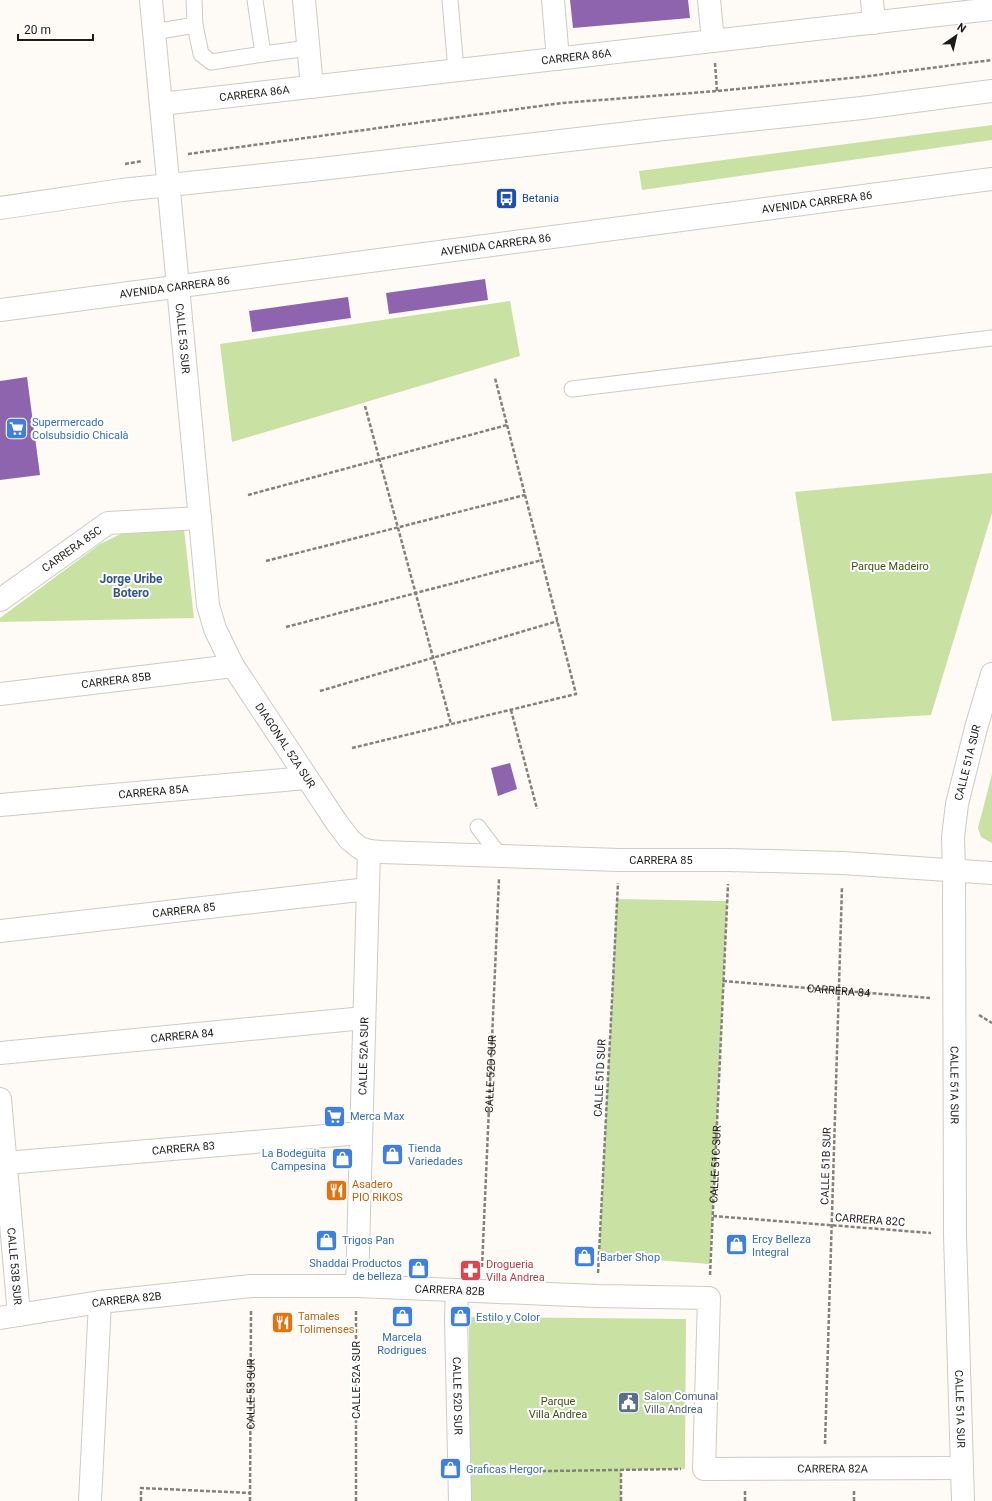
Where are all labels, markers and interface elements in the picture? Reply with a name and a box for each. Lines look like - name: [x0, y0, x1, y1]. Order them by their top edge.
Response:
- scale bar: [18, 16, 93, 42]
- north arrow: [936, 16, 976, 56]
- text: N: [954, 21, 968, 36]
- text: 20 m: [24, 23, 51, 37]
- street label: CARRERA 86A: [541, 46, 613, 67]
- street label: CARRERA 86A: [219, 83, 291, 104]
- bus stop icon: Betania: [493, 185, 519, 211]
- street label: AVENIDA CARRERA 86: [761, 188, 873, 216]
- place label: Betania: [522, 192, 559, 205]
- street label: AVENIDA CARRERA 86: [440, 231, 552, 258]
- street label: AVENIDA CARRERA 86: [119, 273, 230, 301]
- street label: CALLE 53 SUR: [173, 303, 193, 375]
- supermarket icon: Supermercado Colsubsidio Chicalà: [4, 415, 30, 441]
- place label: Supermercado Colsubsidio Chicalà: [32, 416, 129, 442]
- street label: CARRERA 85C: [39, 523, 104, 575]
- park label: Parque Madeiro: [851, 560, 929, 573]
- district label: Jorge Uribe Botero: [100, 572, 163, 600]
- street label: CARRERA 85B: [81, 669, 152, 691]
- street label: DIAGONAL 52A SUR: [253, 700, 318, 790]
- street label: CALLE 51A SUR: [952, 723, 983, 802]
- street label: CARRERA 85A: [118, 782, 190, 801]
- street label: CARRERA 85: [629, 854, 693, 867]
- street label: CARRERA 85: [152, 900, 216, 920]
- street label: CARRERA 84: [807, 981, 871, 1000]
- street label: CALLE 52A SUR: [356, 1017, 371, 1095]
- street label: CARRERA 84: [150, 1026, 214, 1045]
- street label: CALLE 52D SUR: [482, 1035, 499, 1113]
- street label: CALLE 51D SUR: [591, 1039, 609, 1117]
- street label: CALLE 51A SUR: [948, 1046, 961, 1124]
- supermarket icon: Merca Max: [321, 1103, 347, 1129]
- place label: Merca Max: [350, 1110, 405, 1123]
- street label: CALLE 51C SUR: [707, 1125, 723, 1203]
- street label: CALLE 51B SUR: [818, 1127, 834, 1205]
- street label: CARRERA 83: [151, 1139, 215, 1157]
- shop icon: Tienda Variedades: [380, 1141, 406, 1167]
- place label: Tienda Variedades: [408, 1142, 463, 1168]
- shop icon: La Bodeguita Campesina: [329, 1146, 355, 1172]
- place label: La Bodeguita Campesina: [262, 1147, 326, 1173]
- restaurant icon: Asadero PIO RIKOS: [323, 1177, 349, 1203]
- place label: Asadero PIO RIKOS: [352, 1178, 403, 1204]
- street label: CARRERA 82C: [834, 1211, 906, 1229]
- street label: CALLE 53B SUR: [5, 1227, 25, 1306]
- shop icon: Trigos Pan: [313, 1227, 339, 1253]
- shop icon: Ercy Belleza Integral: [724, 1232, 750, 1258]
- place label: Ercy Belleza Integral: [752, 1233, 811, 1259]
- place label: Trigos Pan: [342, 1234, 394, 1247]
- shop icon: Barber Shop: [571, 1244, 597, 1270]
- place label: Barber Shop: [600, 1251, 660, 1264]
- shop icon: Shaddai Productos de belleza: [405, 1256, 431, 1282]
- place label: Shaddai Productos de belleza: [309, 1257, 402, 1283]
- pharmacy icon: Drogueria Villa Andrea: [457, 1257, 483, 1283]
- place label: Drogueria Villa Andrea: [486, 1258, 545, 1284]
- street label: CARRERA 82B: [414, 1282, 485, 1298]
- street label: CARRERA 82B: [91, 1289, 162, 1310]
- shop icon: Marcela Rodrigues: [389, 1304, 415, 1330]
- shop icon: Estilo y Color: [447, 1304, 473, 1330]
- restaurant icon: Tamales Tolimenses: [270, 1309, 296, 1335]
- place label: Tamales Tolimenses: [298, 1310, 355, 1336]
- place label: Estilo y Color: [476, 1311, 540, 1324]
- place label: Marcela Rodrigues: [377, 1331, 427, 1357]
- street label: CALLE 52A SUR: [350, 1341, 363, 1419]
- street label: CALLE 52D SUR: [450, 1357, 465, 1435]
- street label: CALLE 53 SUR: [244, 1358, 257, 1429]
- street label: CALLE 51A SUR: [953, 1370, 968, 1448]
- public building icon: Salon Comunal Villa Andrea: [616, 1389, 642, 1415]
- place label: Salon Comunal Villa Andrea: [644, 1390, 718, 1416]
- park label: Parque Villa Andrea: [529, 1395, 587, 1421]
- shop icon: Graficas Hergor: [437, 1456, 463, 1482]
- street label: CARRERA 82A: [797, 1462, 869, 1475]
- place label: Graficas Hergor: [466, 1463, 543, 1476]

